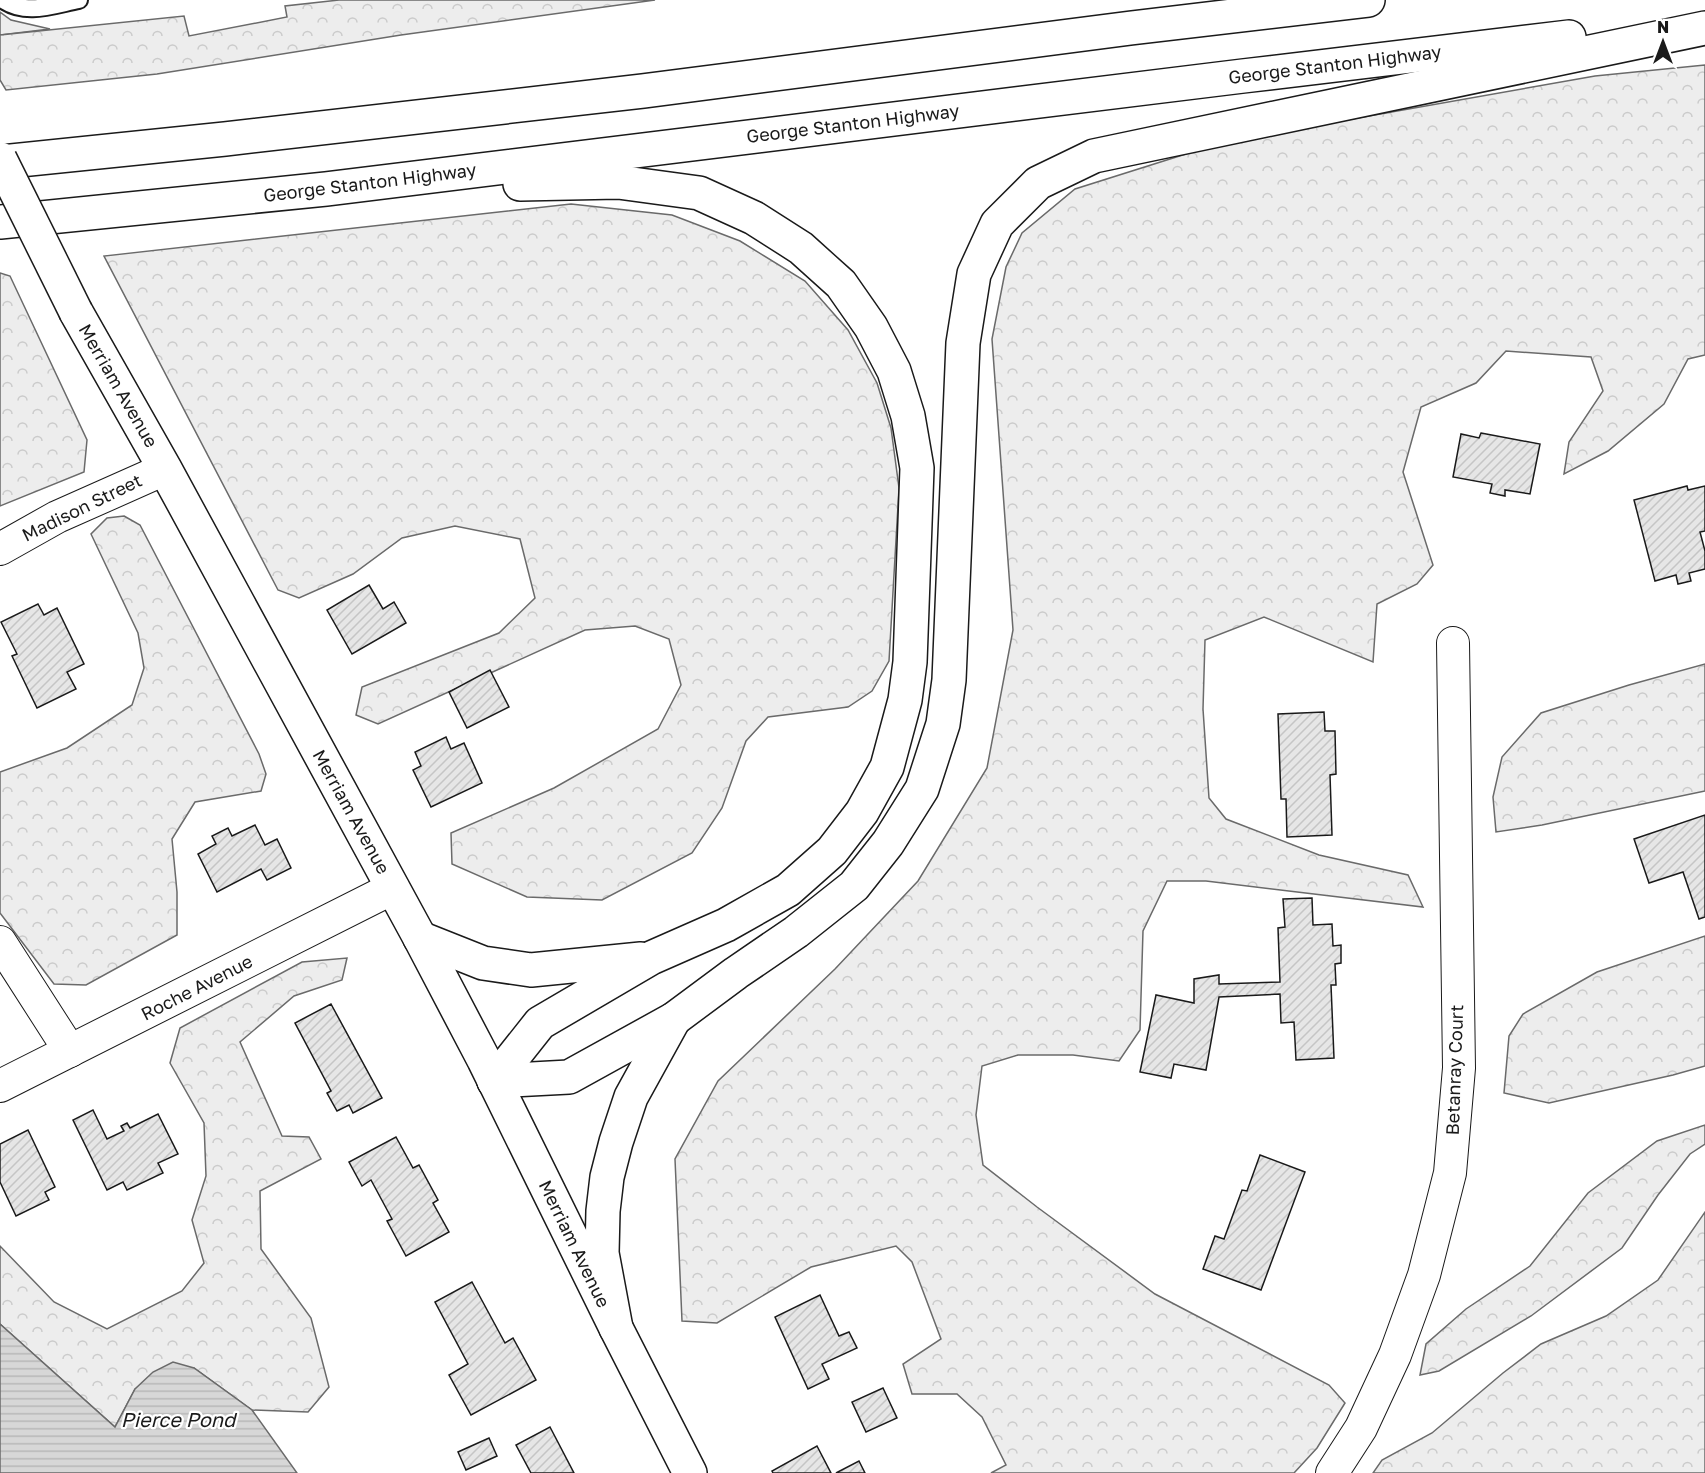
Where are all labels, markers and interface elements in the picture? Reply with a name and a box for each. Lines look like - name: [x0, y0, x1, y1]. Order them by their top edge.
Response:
- north arrow: [1633, 12, 1693, 72]
- text: N: [1657, 17, 1669, 37]
- street label: George Stanton Highway: [1227, 40, 1443, 88]
- street label: George Stanton Highway: [745, 99, 961, 147]
- street label: George Stanton Highway: [262, 158, 478, 206]
- street label: Merriam Avenue: [75, 320, 163, 451]
- street label: Madison Street: [18, 469, 145, 546]
- street label: Merriam Avenue: [309, 745, 395, 878]
- street label: Roche Avenue: [137, 950, 256, 1025]
- street label: Betanray Court: [1441, 1004, 1467, 1136]
- street label: Merriam Avenue: [535, 1176, 615, 1311]
- water label: Pierce Pond: [121, 1407, 238, 1431]

